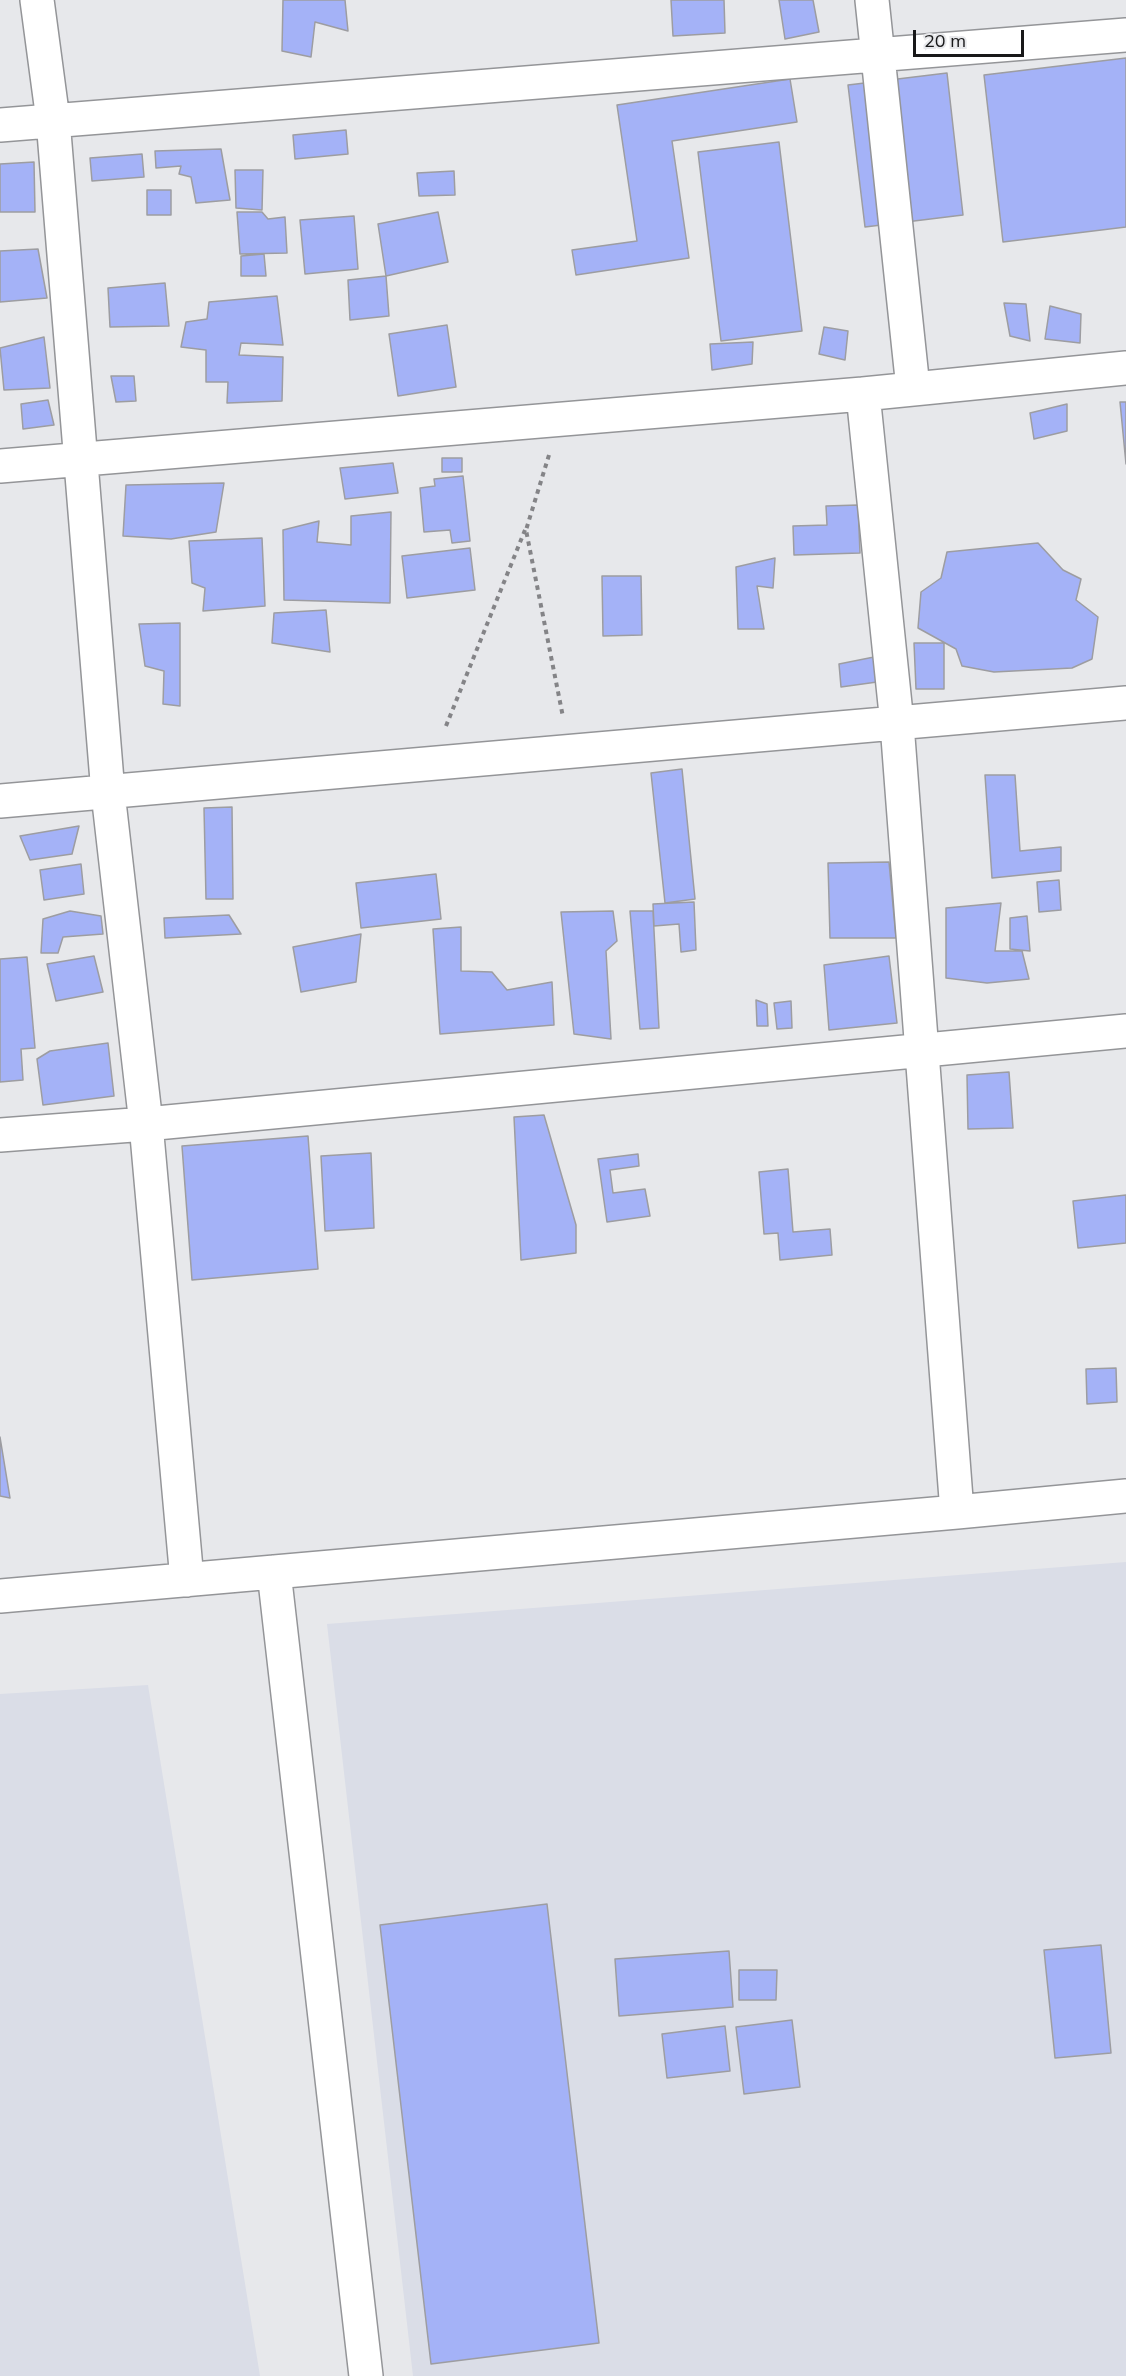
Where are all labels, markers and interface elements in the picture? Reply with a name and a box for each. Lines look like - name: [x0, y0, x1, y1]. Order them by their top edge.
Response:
- scale bar: [916, 18, 1027, 56]
- text: 20 m: [924, 29, 966, 52]

